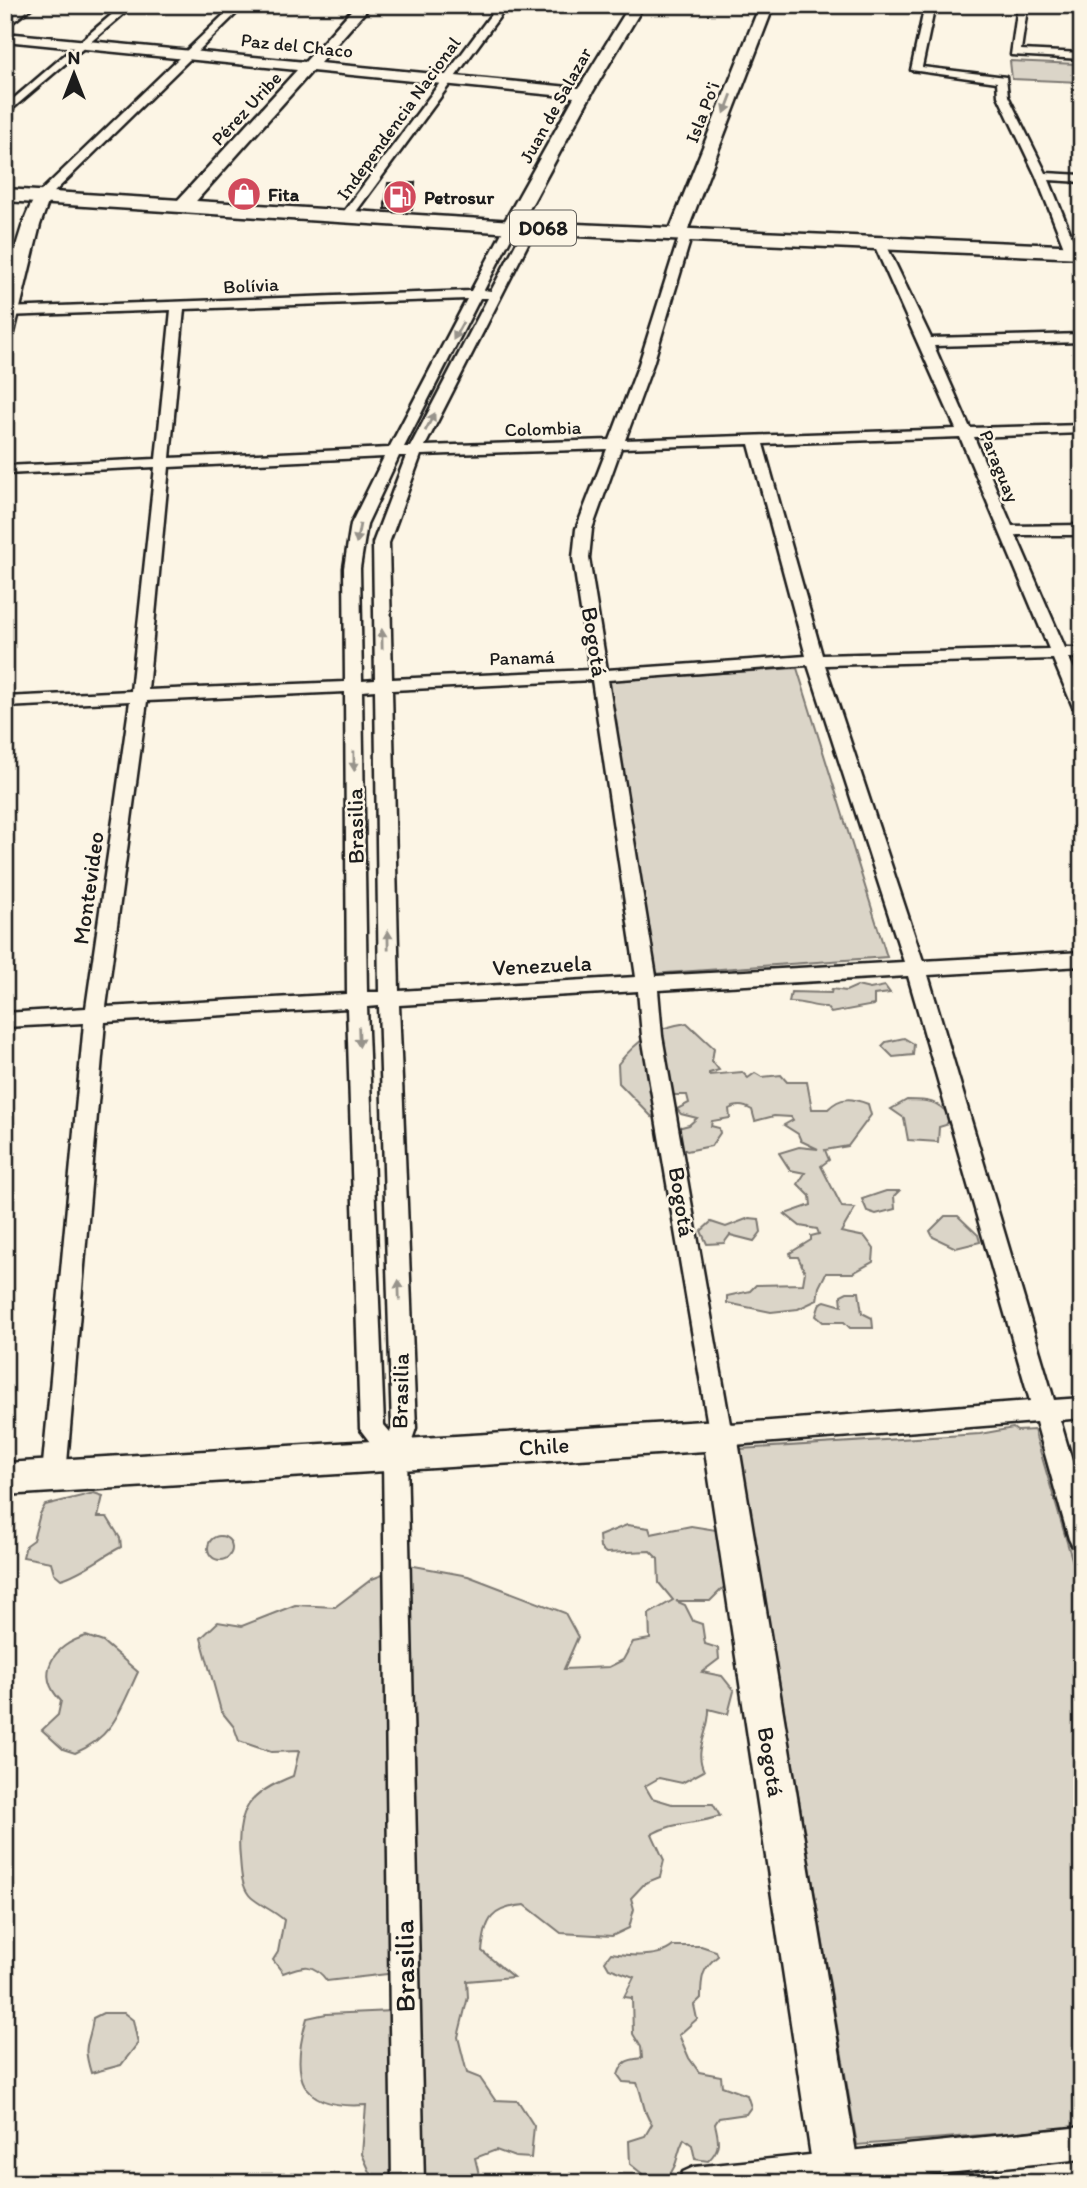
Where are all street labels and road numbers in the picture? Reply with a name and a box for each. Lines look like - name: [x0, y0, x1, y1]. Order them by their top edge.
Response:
- street label: Paz del Chaco: [240, 28, 354, 63]
- street label: Independencia Nacional: [331, 32, 466, 204]
- street label: Juan de Salazar: [514, 43, 597, 167]
- street label: Pérez Uribe: [206, 67, 286, 150]
- street label: Isla Po'i: [680, 78, 725, 146]
- road number: D068: [510, 210, 576, 246]
- street label: Bolívia: [223, 273, 280, 298]
- street label: Colombia: [504, 416, 582, 441]
- street label: Paraguay: [975, 427, 1024, 506]
- street label: Bogotá: [576, 605, 614, 679]
- street label: Panamá: [489, 645, 555, 670]
- street label: Brasilia: [340, 788, 370, 864]
- street label: Montevideo: [66, 830, 110, 946]
- street label: Venezuela: [492, 948, 592, 982]
- street label: Bogotá: [663, 1165, 701, 1239]
- street label: Brasilia: [385, 1353, 415, 1429]
- street label: Chile: [518, 1430, 570, 1462]
- street label: Bogotá: [752, 1725, 790, 1799]
- street label: Brasilia: [386, 1919, 422, 2013]

